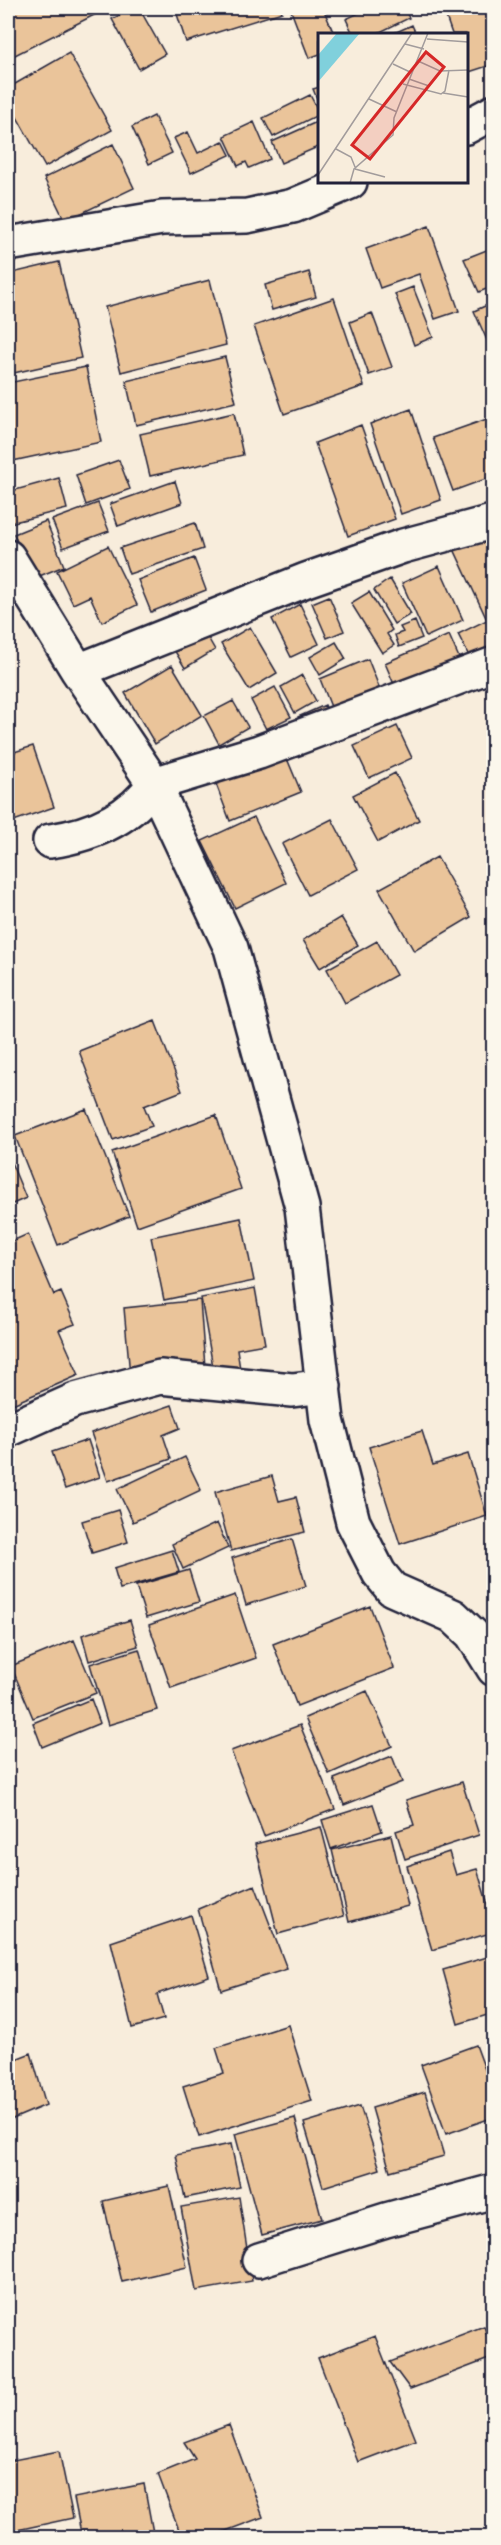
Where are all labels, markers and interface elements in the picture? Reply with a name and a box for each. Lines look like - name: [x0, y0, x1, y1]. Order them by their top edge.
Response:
- inset map: [318, 33, 468, 183]

